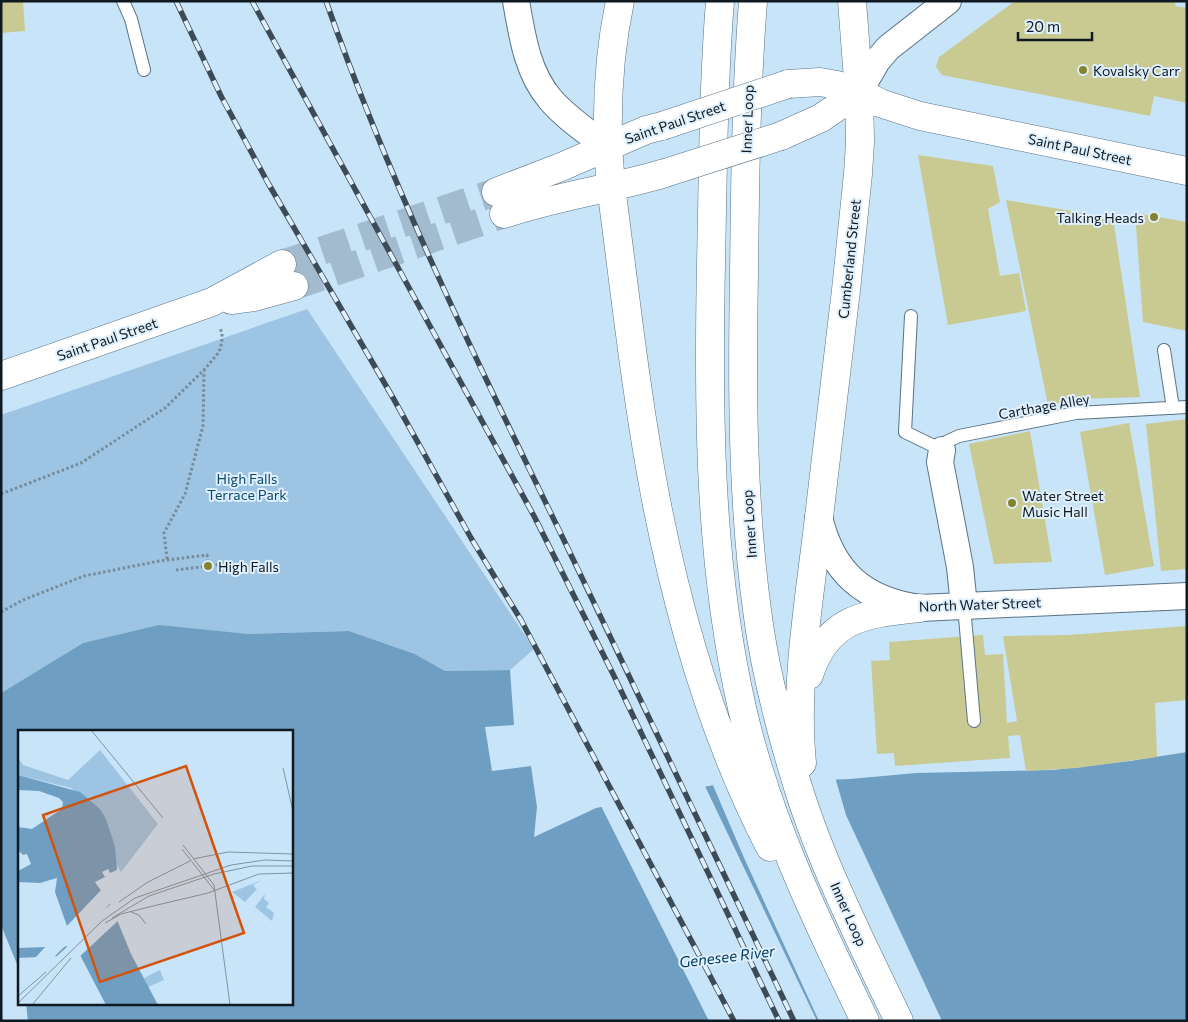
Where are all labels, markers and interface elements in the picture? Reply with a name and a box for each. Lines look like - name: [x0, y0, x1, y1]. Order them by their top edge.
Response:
- scale bar: [1018, 10, 1092, 42]
- text: 20 m: [1026, 17, 1060, 35]
- place label: Kovalsky Carr: [1093, 62, 1180, 79]
- marker: Kovalsky Carr: [1077, 64, 1089, 76]
- street label: Inner Loop: [737, 84, 757, 154]
- street label: Saint Paul Street: [622, 97, 728, 147]
- street label: Saint Paul Street: [1027, 130, 1134, 168]
- street label: Cumberland Street: [834, 198, 864, 320]
- place label: Talking Heads: [1056, 209, 1144, 226]
- marker: Talking Heads: [1148, 211, 1160, 223]
- street label: Saint Paul Street: [54, 314, 160, 364]
- street label: Carthage Alley: [997, 390, 1091, 422]
- park label: High Falls Terrace Park: [207, 470, 287, 503]
- place label: Water Street Music Hall: [1022, 487, 1104, 520]
- street label: Inner Loop: [738, 489, 760, 559]
- marker: Water Street Music Hall: [1006, 497, 1018, 509]
- place label: High Falls: [218, 558, 279, 575]
- marker: High Falls: [202, 560, 214, 572]
- street label: North Water Street: [918, 593, 1042, 615]
- inset map: [18, 730, 292, 1004]
- street label: Inner Loop: [827, 879, 871, 949]
- water label: Genesee River: [678, 941, 777, 971]

